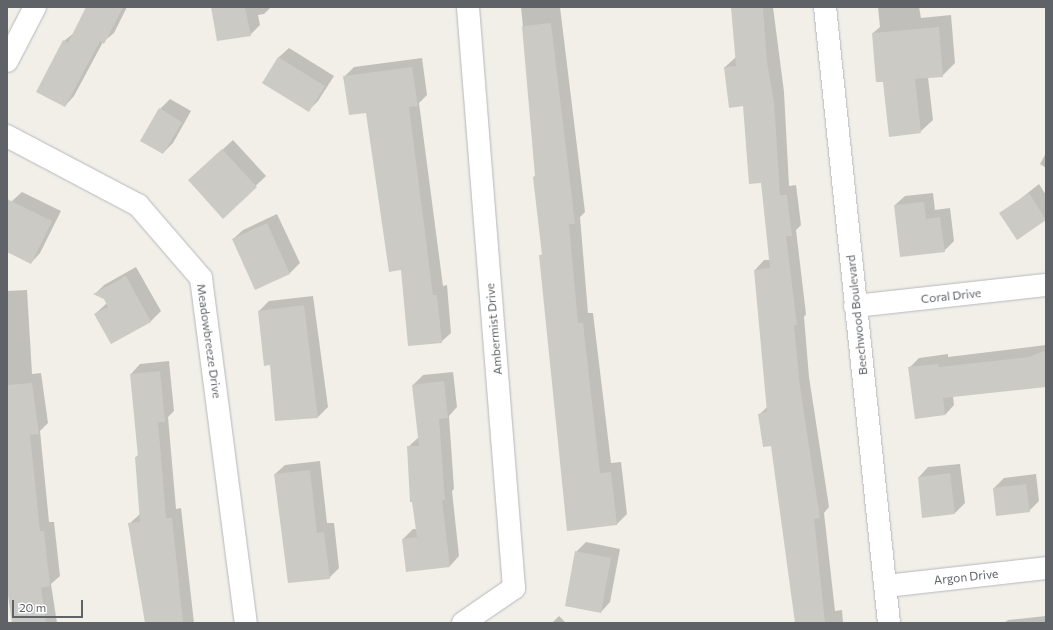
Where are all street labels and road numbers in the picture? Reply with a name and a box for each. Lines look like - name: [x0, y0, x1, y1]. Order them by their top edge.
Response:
- street label: Beechwood Boulevard: [844, 254, 870, 376]
- street label: Ambermist Drive: [483, 282, 505, 376]
- street label: Meadowbreeze Drive: [194, 283, 224, 399]
- street label: Coral Drive: [920, 286, 982, 306]
- street label: Argon Drive: [933, 566, 999, 588]

